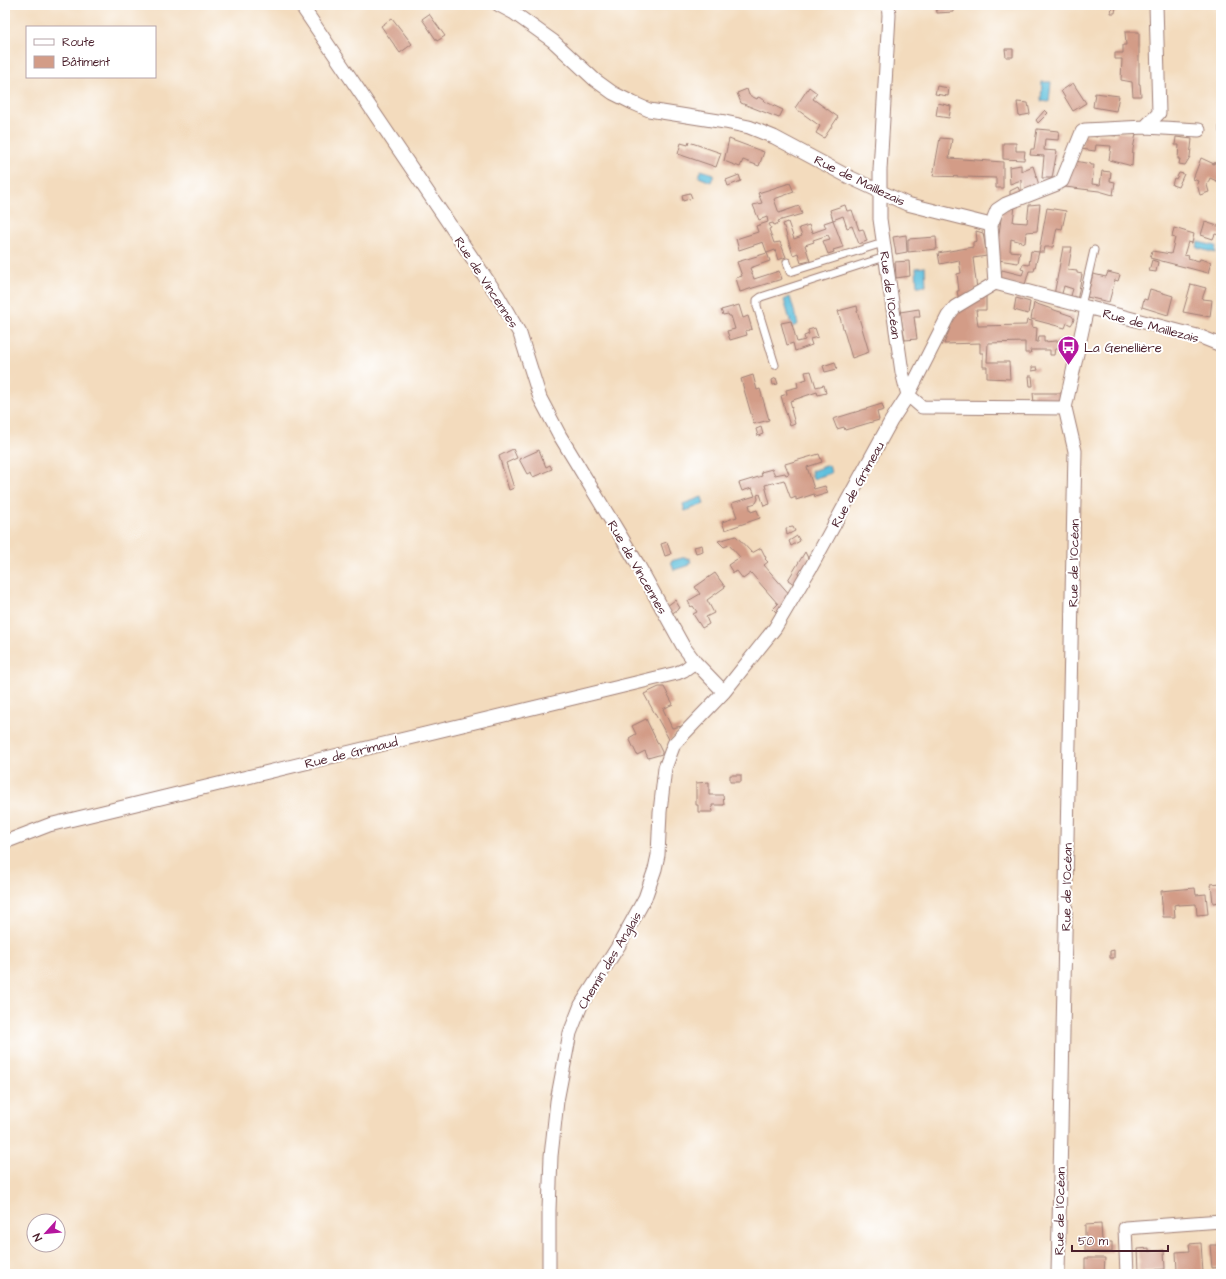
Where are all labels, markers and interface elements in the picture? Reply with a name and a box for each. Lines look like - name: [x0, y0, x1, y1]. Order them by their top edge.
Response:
- legend: [26, 26, 156, 78]
- text: Route: [62, 34, 95, 51]
- text: Bâtiment: [62, 54, 110, 71]
- street label: Rue de Maillezais: [811, 151, 908, 211]
- street label: Rue de Vincennes: [450, 233, 523, 332]
- street label: Rue de l'Océan: [875, 250, 905, 341]
- street label: Rue de Maillezais: [1101, 304, 1201, 348]
- bus stop icon: La Genellière: [1056, 334, 1082, 367]
- place label: La Genellière: [1084, 339, 1162, 357]
- street label: Rue de Grimeau: [827, 438, 889, 531]
- street label: Rue de Vincennes: [603, 517, 672, 618]
- street label: Rue de l'Océan: [1064, 518, 1084, 607]
- street label: Rue de Grimaud: [303, 733, 400, 773]
- street label: Rue de l'Océan: [1057, 842, 1077, 931]
- street label: Chemin des Anglais: [574, 908, 647, 1013]
- street label: Rue de l'Océan: [1050, 1166, 1070, 1255]
- north arrow: [26, 1213, 66, 1253]
- scale bar: [1072, 1227, 1168, 1253]
- text: N: [29, 1231, 46, 1244]
- text: 50 m: [1078, 1233, 1109, 1250]

